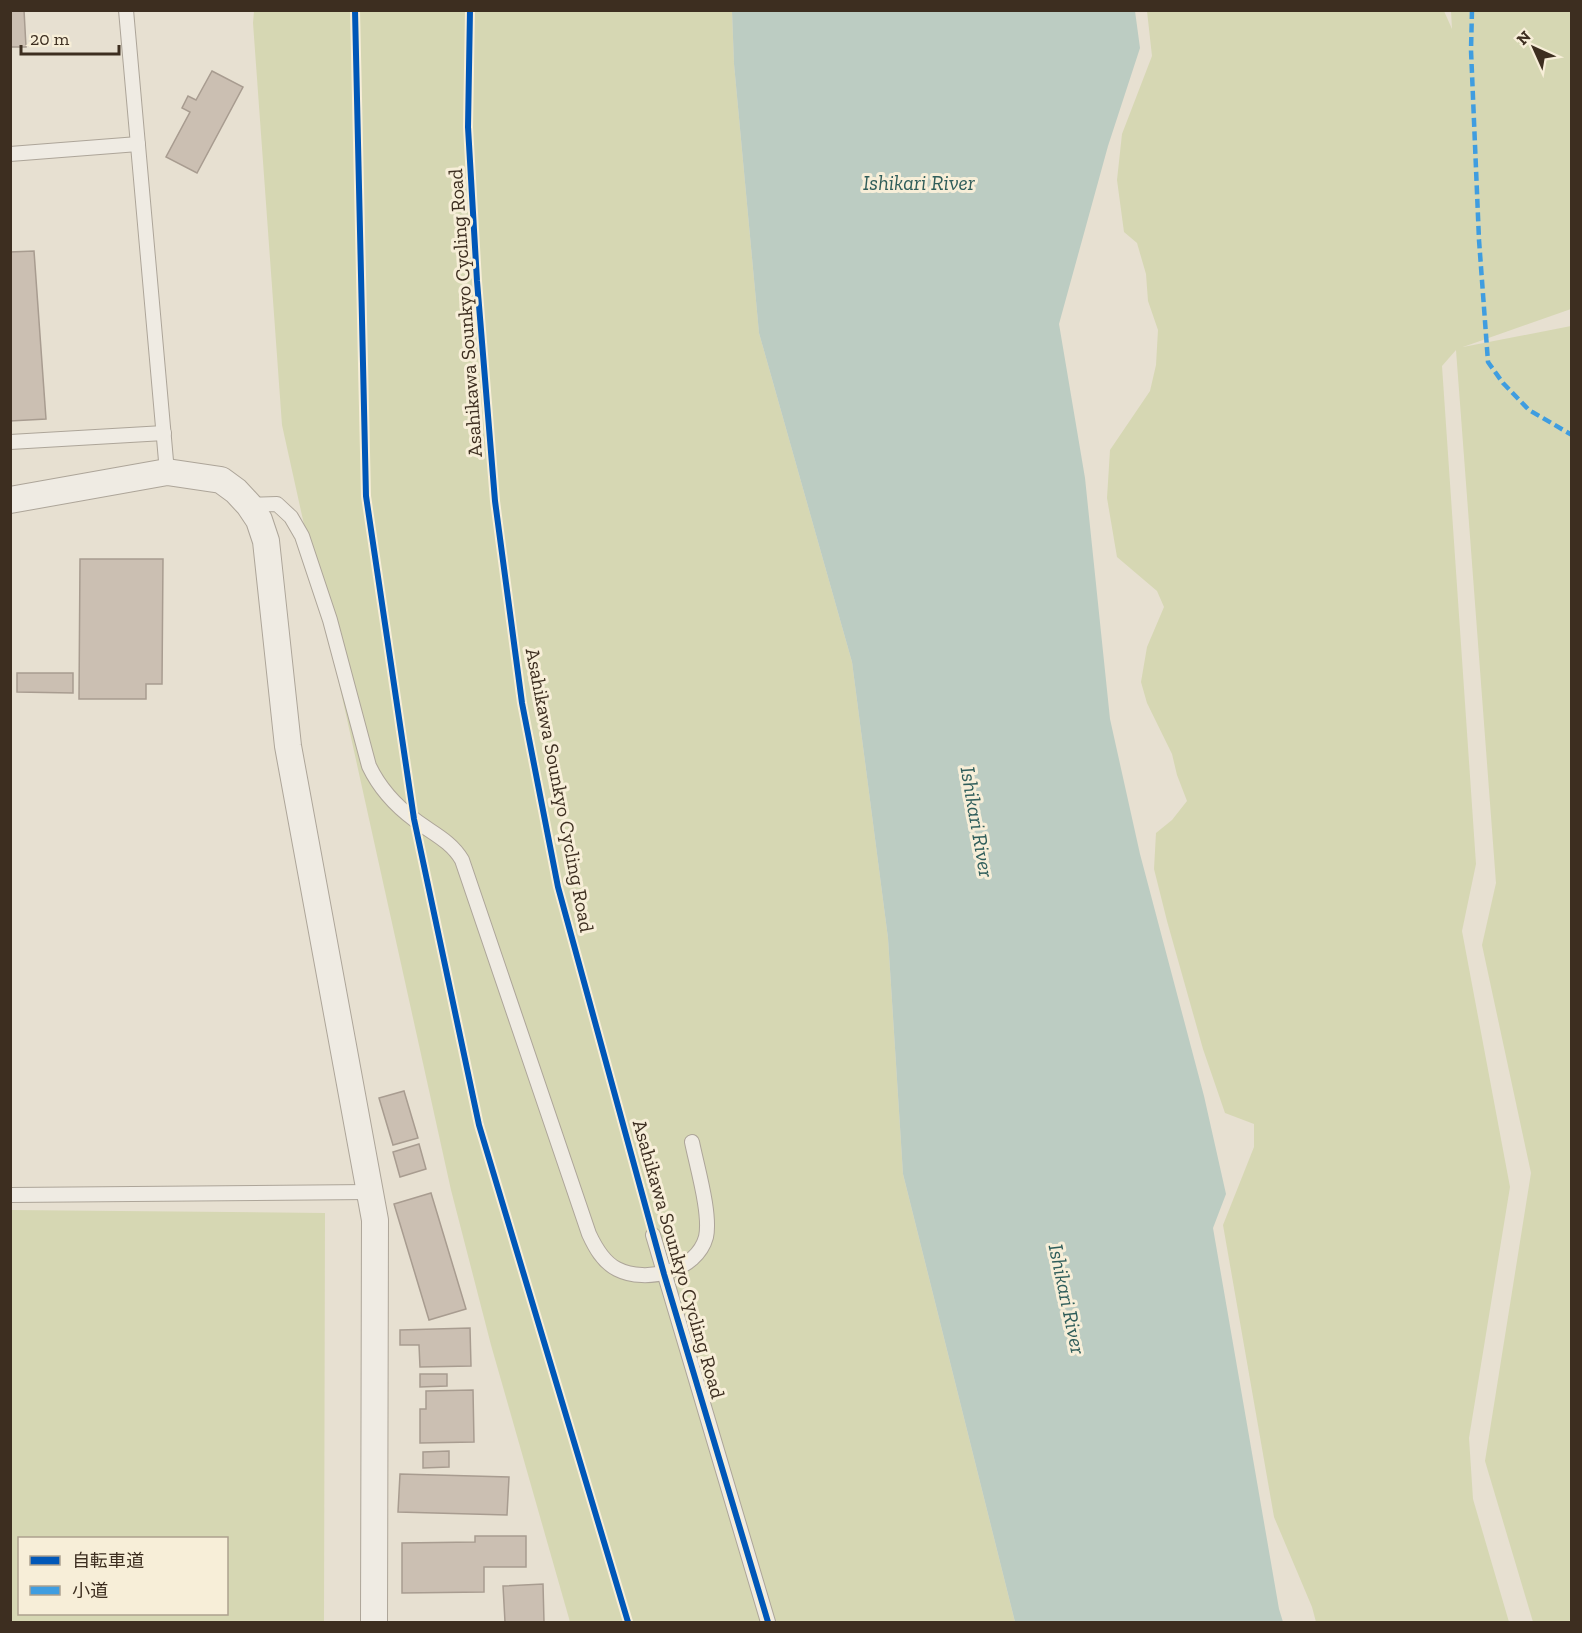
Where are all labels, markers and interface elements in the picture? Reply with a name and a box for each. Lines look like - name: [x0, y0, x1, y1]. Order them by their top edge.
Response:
- scale bar: [21, 18, 118, 56]
- north arrow: [1504, 18, 1564, 78]
- text: N: [1513, 27, 1535, 49]
- text: 20 m: [30, 28, 70, 50]
- street label: Asahikawa Sounkyo Cycling Road: [443, 168, 487, 458]
- water label: Ishikari River: [863, 170, 976, 195]
- street label: Asahikawa Sounkyo Cycling Road: [521, 646, 599, 934]
- water label: Ishikari River: [955, 765, 1000, 880]
- street label: Asahikawa Sounkyo Cycling Road: [628, 1117, 730, 1401]
- water label: Ishikari River: [1044, 1241, 1092, 1357]
- legend: [18, 1537, 228, 1615]
- text: 自転車道: [72, 1550, 144, 1572]
- text: 小道: [72, 1580, 108, 1602]

